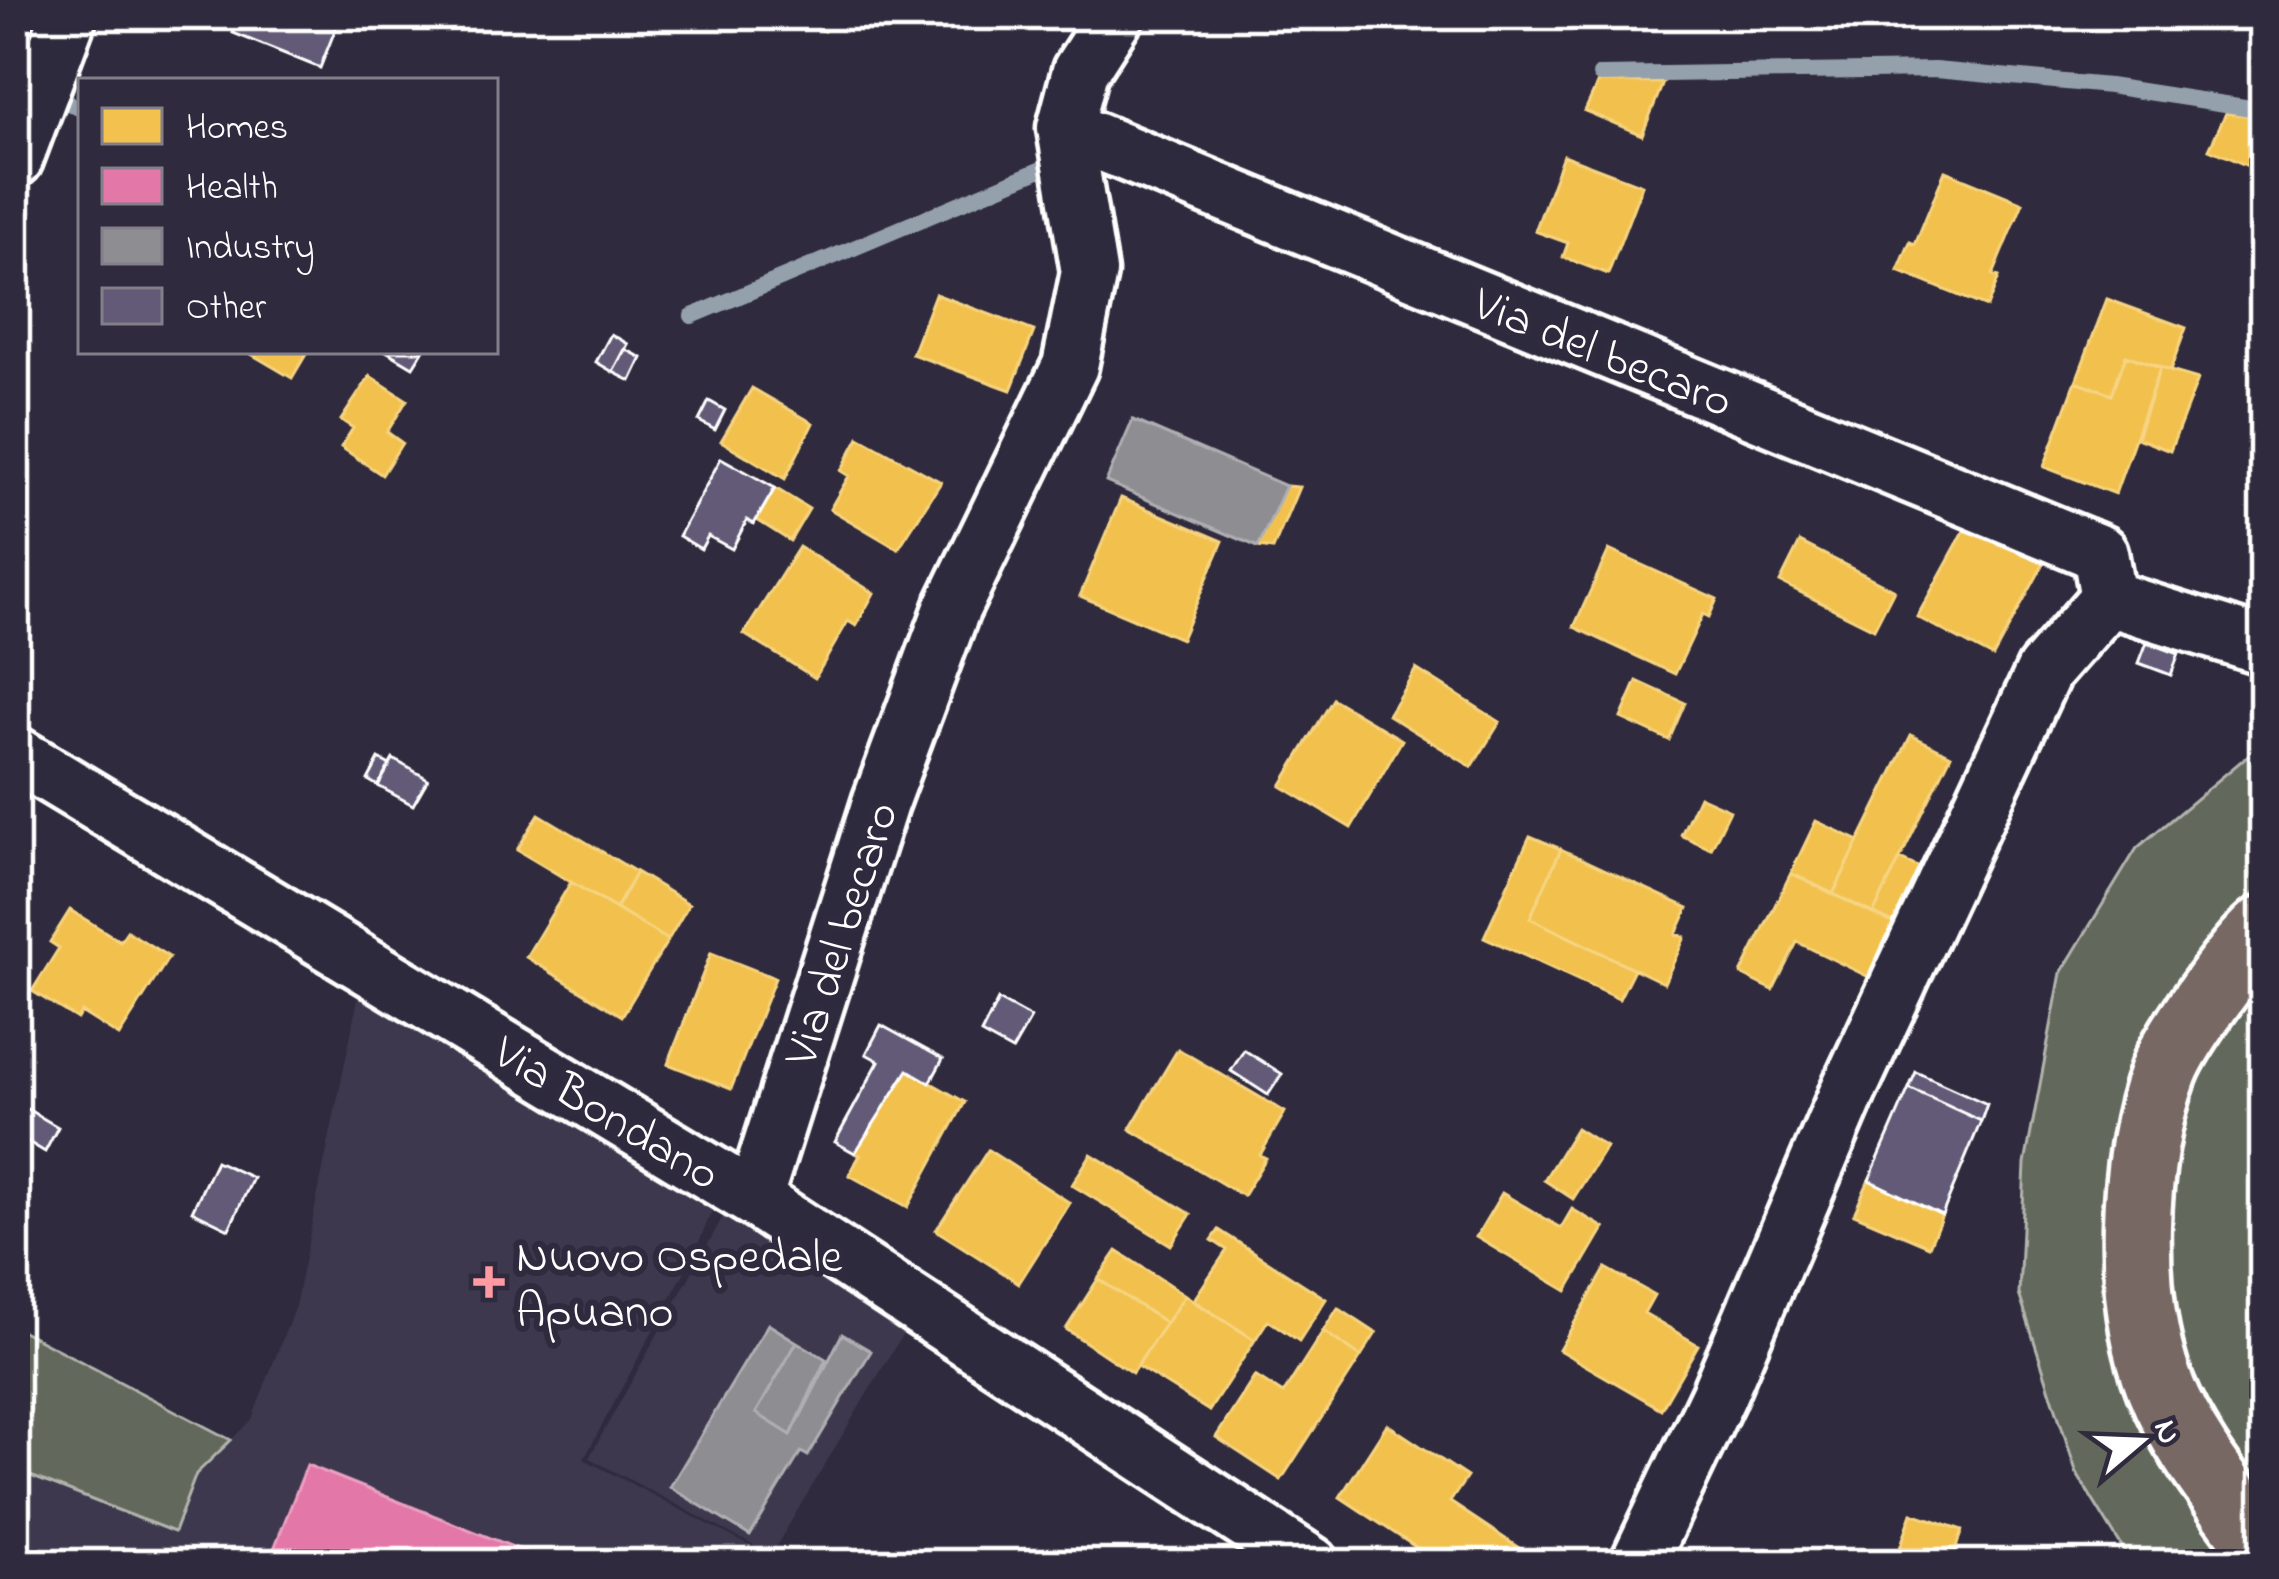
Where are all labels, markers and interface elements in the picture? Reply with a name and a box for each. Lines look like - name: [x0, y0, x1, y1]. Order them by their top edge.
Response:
- legend: [78, 78, 498, 354]
- text: Homes: [186, 103, 288, 156]
- text: Health: [186, 163, 278, 216]
- text: Industry: [186, 223, 315, 276]
- street label: Via del becaro: [1461, 270, 1742, 438]
- text: Other: [186, 283, 267, 336]
- street label: Via del becaro: [768, 793, 919, 1077]
- street label: Via Bondano: [478, 1019, 732, 1211]
- place label: Nuovo Ospedale Apuano: [516, 1224, 843, 1349]
- marker: Nuovo Ospedale Apuano: [473, 1266, 505, 1298]
- north arrow: [2081, 1381, 2201, 1501]
- text: N: [2139, 1414, 2192, 1451]

